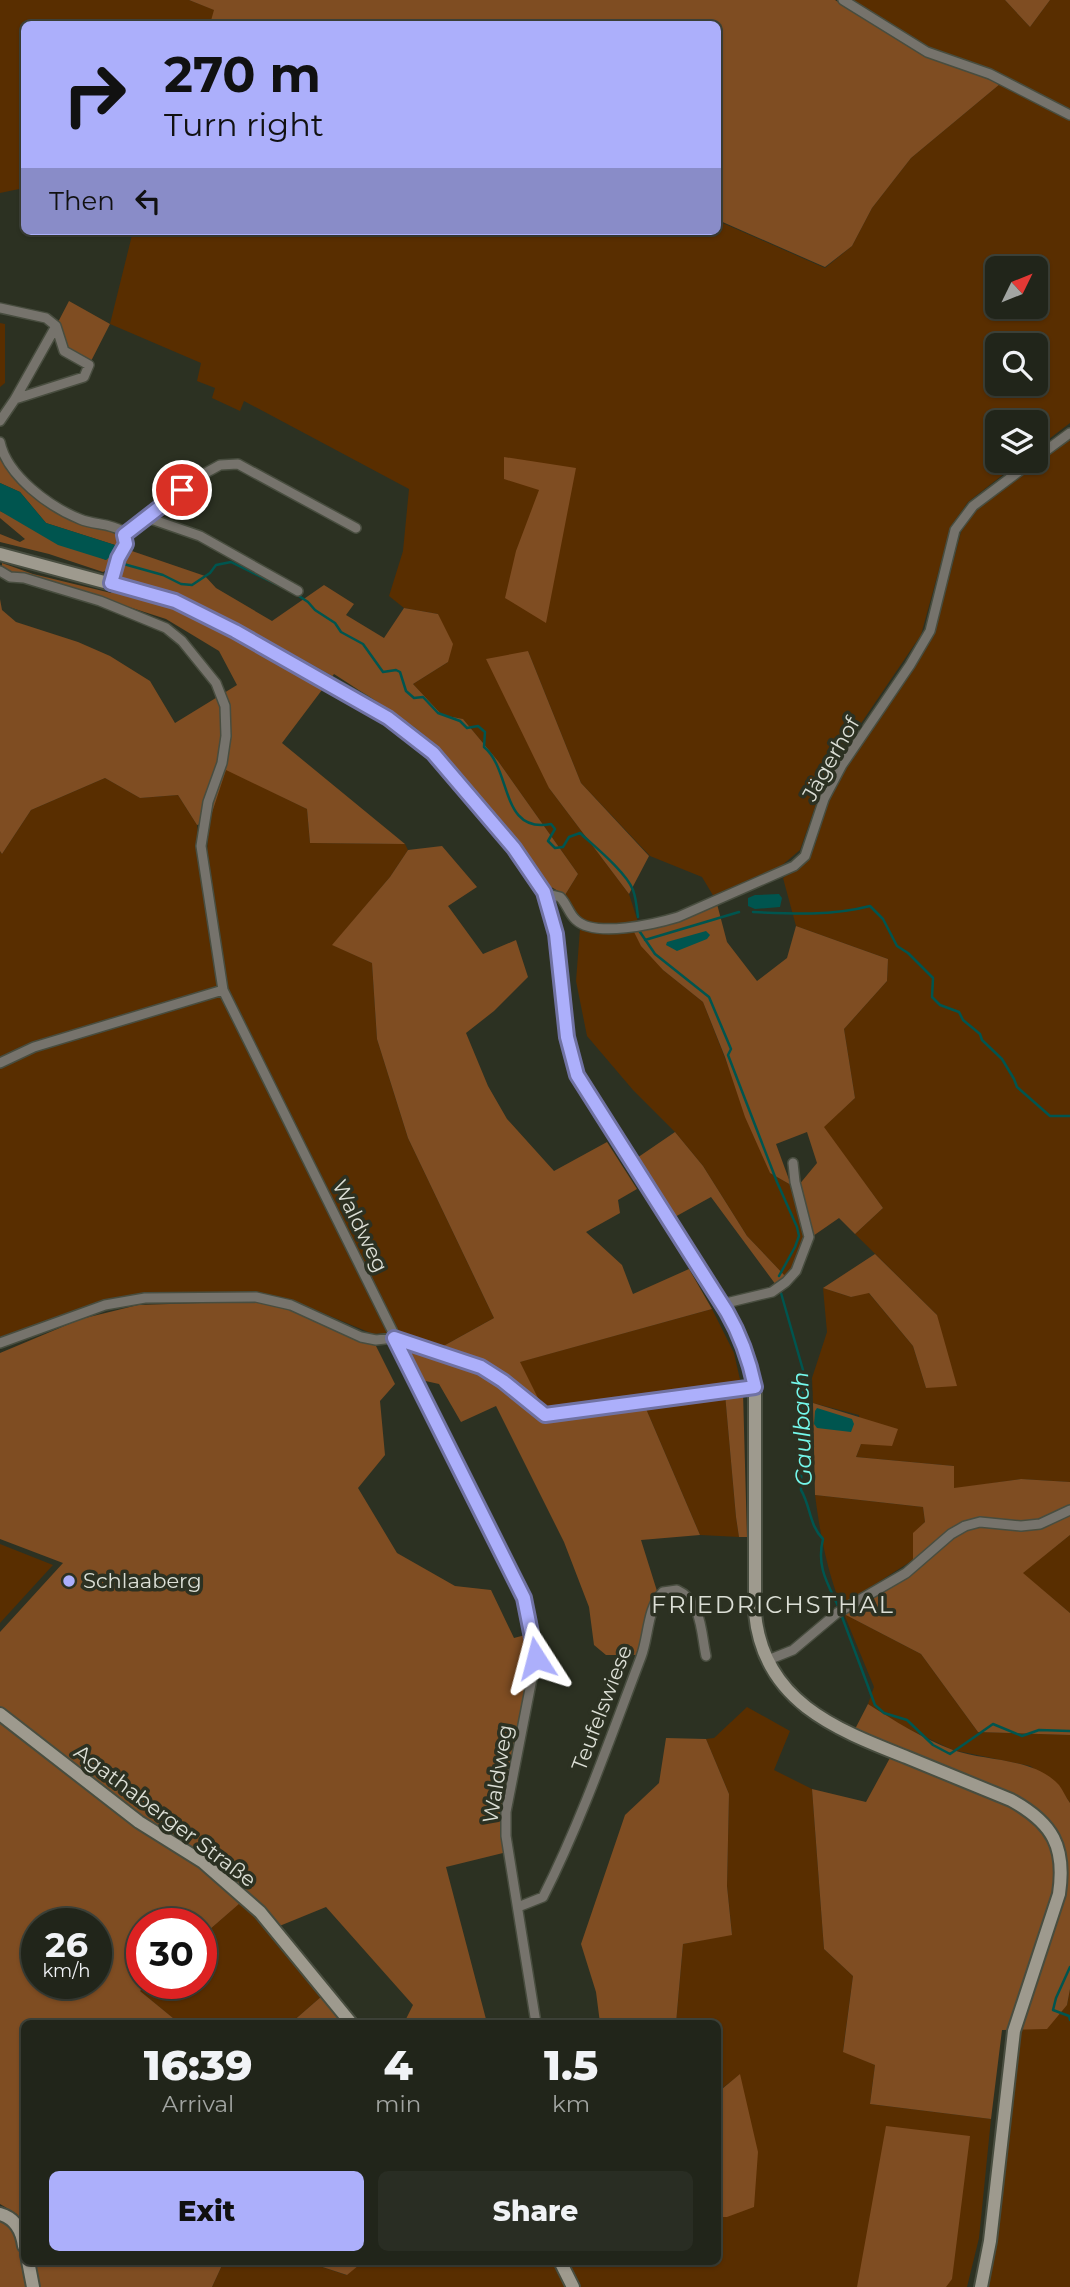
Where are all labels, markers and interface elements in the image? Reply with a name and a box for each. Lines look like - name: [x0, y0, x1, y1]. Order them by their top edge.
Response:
- text: 270 m: [164, 45, 321, 104]
- icon: right: [49, 49, 140, 140]
- text: Turn right: [164, 105, 324, 144]
- icon: left: [129, 182, 167, 220]
- text: Then: [49, 185, 115, 217]
- north arrow: [985, 256, 1048, 318]
- map controls: [985, 256, 1048, 473]
- button: search: [985, 333, 1048, 396]
- button: layers: [985, 410, 1048, 473]
- pin: [152, 460, 212, 520]
- icon: arrive: [163, 471, 201, 509]
- street label: Jägerhof: [796, 712, 865, 806]
- street label: Waldweg: [327, 1176, 394, 1276]
- water label: Gaulbach: [786, 1371, 818, 1487]
- place label: Schlaaberg: [83, 1568, 202, 1593]
- marker: Schlaaberg: [61, 1573, 77, 1589]
- district label: FRIEDRICHSTHAL: [651, 1590, 895, 1619]
- position arrow: [499, 1621, 573, 1695]
- street label: Teufelswiese: [566, 1641, 637, 1774]
- street label: Waldweg: [477, 1723, 518, 1825]
- street label: Agathaberger Straße: [70, 1739, 261, 1892]
- speed limit sign: 30: [126, 1908, 217, 1999]
- text: 26: [45, 1923, 88, 1966]
- text: km/h: [42, 1960, 91, 1982]
- text: 16:39: [144, 2039, 252, 2091]
- text: 4: [383, 2039, 413, 2091]
- text: 1.5: [544, 2039, 598, 2091]
- text: Arrival: [162, 2090, 234, 2118]
- text: min: [375, 2090, 421, 2118]
- text: km: [552, 2090, 590, 2118]
- button: Exit: [49, 2171, 364, 2251]
- button: Share: [378, 2171, 693, 2251]

